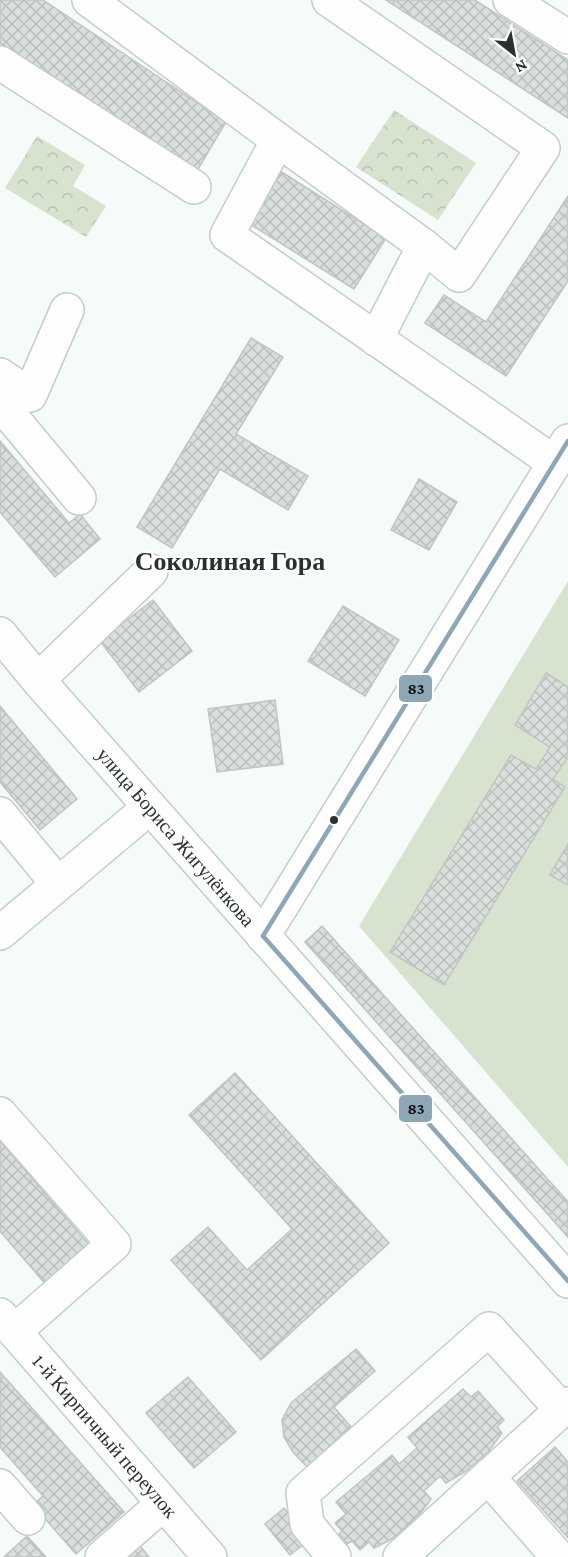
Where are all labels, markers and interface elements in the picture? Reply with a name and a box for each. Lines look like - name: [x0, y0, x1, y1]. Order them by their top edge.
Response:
- north arrow: [484, 24, 544, 84]
- text: N: [512, 56, 531, 77]
- district label: Соколиная Гора: [135, 547, 325, 576]
- line badge: 83: [398, 674, 433, 703]
- text: 83: [407, 680, 425, 697]
- street label: улица Бориса Жигулёнкова: [92, 743, 260, 932]
- unlabelled marker: [328, 814, 340, 826]
- line badge: 83: [398, 1094, 433, 1123]
- text: 83: [407, 1100, 425, 1117]
- street label: 1-й Кирпичный переулок: [27, 1350, 182, 1523]

